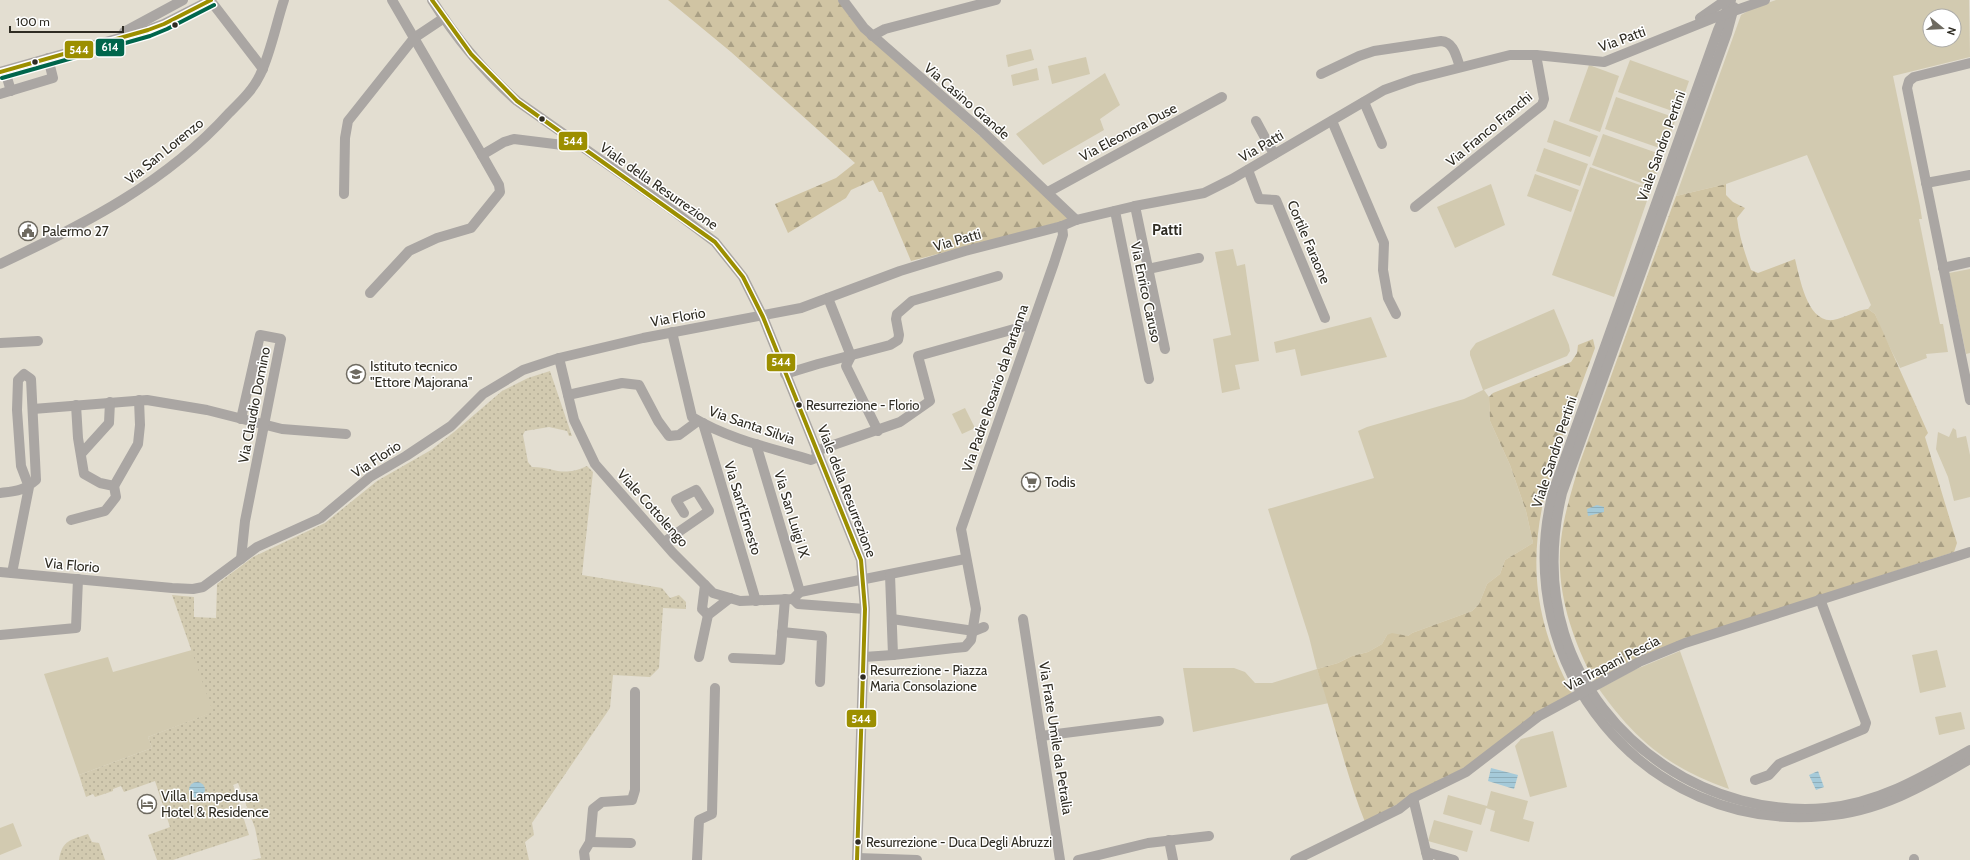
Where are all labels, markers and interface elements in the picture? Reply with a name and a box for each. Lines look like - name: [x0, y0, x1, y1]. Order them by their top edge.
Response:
- scale bar: [10, 8, 123, 34]
- north arrow: [1922, 8, 1962, 48]
- text: 100 m: [16, 14, 50, 29]
- unlabelled marker: [170, 20, 180, 30]
- street label: Via Patti: [1596, 22, 1648, 56]
- text: N: [1944, 25, 1959, 37]
- line badge: 614: [95, 38, 125, 57]
- line badge: 544: [64, 40, 94, 59]
- text: 614: [101, 40, 119, 54]
- text: 544: [69, 43, 89, 57]
- unlabelled marker: [30, 57, 40, 67]
- street label: Via Casino Grande: [920, 59, 1014, 143]
- street label: Via Franco Franchi: [1442, 88, 1536, 170]
- street label: Viale Sandro Pertini: [1633, 88, 1689, 204]
- street label: Via Eleonora Duse: [1076, 99, 1180, 165]
- street label: Via San Lorenzo: [121, 114, 207, 188]
- unlabelled marker: [537, 114, 547, 124]
- street label: Via Patti: [1235, 126, 1287, 166]
- line badge: 544: [558, 131, 588, 151]
- text: 544: [563, 134, 583, 148]
- street label: Viale della Resurrezione: [596, 138, 722, 234]
- street label: Cortile Faraone: [1283, 198, 1335, 286]
- public building icon: Palermo 27: [17, 220, 39, 242]
- district label: Patti: [1152, 221, 1182, 239]
- place label: Palermo 27: [42, 222, 109, 240]
- street label: Via Patti: [931, 225, 983, 255]
- street label: Via Enrico Caruso: [1127, 240, 1166, 344]
- street label: Via Padre Rosario da Partanna: [958, 302, 1032, 474]
- street label: Via Florio: [649, 303, 707, 331]
- street label: Via Claudio Domino: [234, 345, 274, 465]
- line badge: 544: [766, 353, 796, 372]
- text: 544: [771, 355, 791, 369]
- place label: Istituto tecnico "Ettore Majorana": [370, 357, 472, 391]
- school or university icon: Istituto tecnico "Ettore Majorana": [345, 363, 367, 385]
- street label: Viale Sandro Pertini: [1528, 394, 1580, 510]
- place label: Resurrezione - Florio: [806, 397, 919, 413]
- marker: Resurrezione - Florio: [794, 400, 804, 410]
- street label: Via Santa Silvia: [706, 402, 798, 448]
- street label: Viale della Resurrezione: [813, 422, 881, 560]
- street label: Via Florio: [348, 436, 404, 482]
- street label: Via Sant'Ernesto: [720, 459, 766, 557]
- street label: Viale Cottolengo: [613, 465, 693, 551]
- street label: Via San Luigi IX: [770, 468, 814, 560]
- supermarket icon: Todis: [1020, 471, 1042, 493]
- place label: Todis: [1045, 473, 1076, 491]
- street label: Via Florio: [44, 554, 101, 576]
- street label: Via Trapani Pescia: [1561, 631, 1663, 695]
- street label: Via Frate Umile da Petralia: [1035, 660, 1077, 816]
- place label: Resurrezione - Piazza Maria Consolazione: [870, 662, 988, 694]
- marker: Resurrezione - Piazza Maria Consolazione: [858, 672, 868, 682]
- line badge: 544: [846, 709, 877, 728]
- text: 544: [851, 712, 871, 726]
- place label: Villa Lampedusa Hotel & Residence: [161, 787, 269, 821]
- hotel icon: Villa Lampedusa Hotel & Residence: [136, 793, 158, 815]
- place label: Resurrezione - Duca Degli Abruzzi: [866, 834, 1052, 850]
- marker: Resurrezione - Duca Degli Abruzzi: [853, 837, 863, 847]

